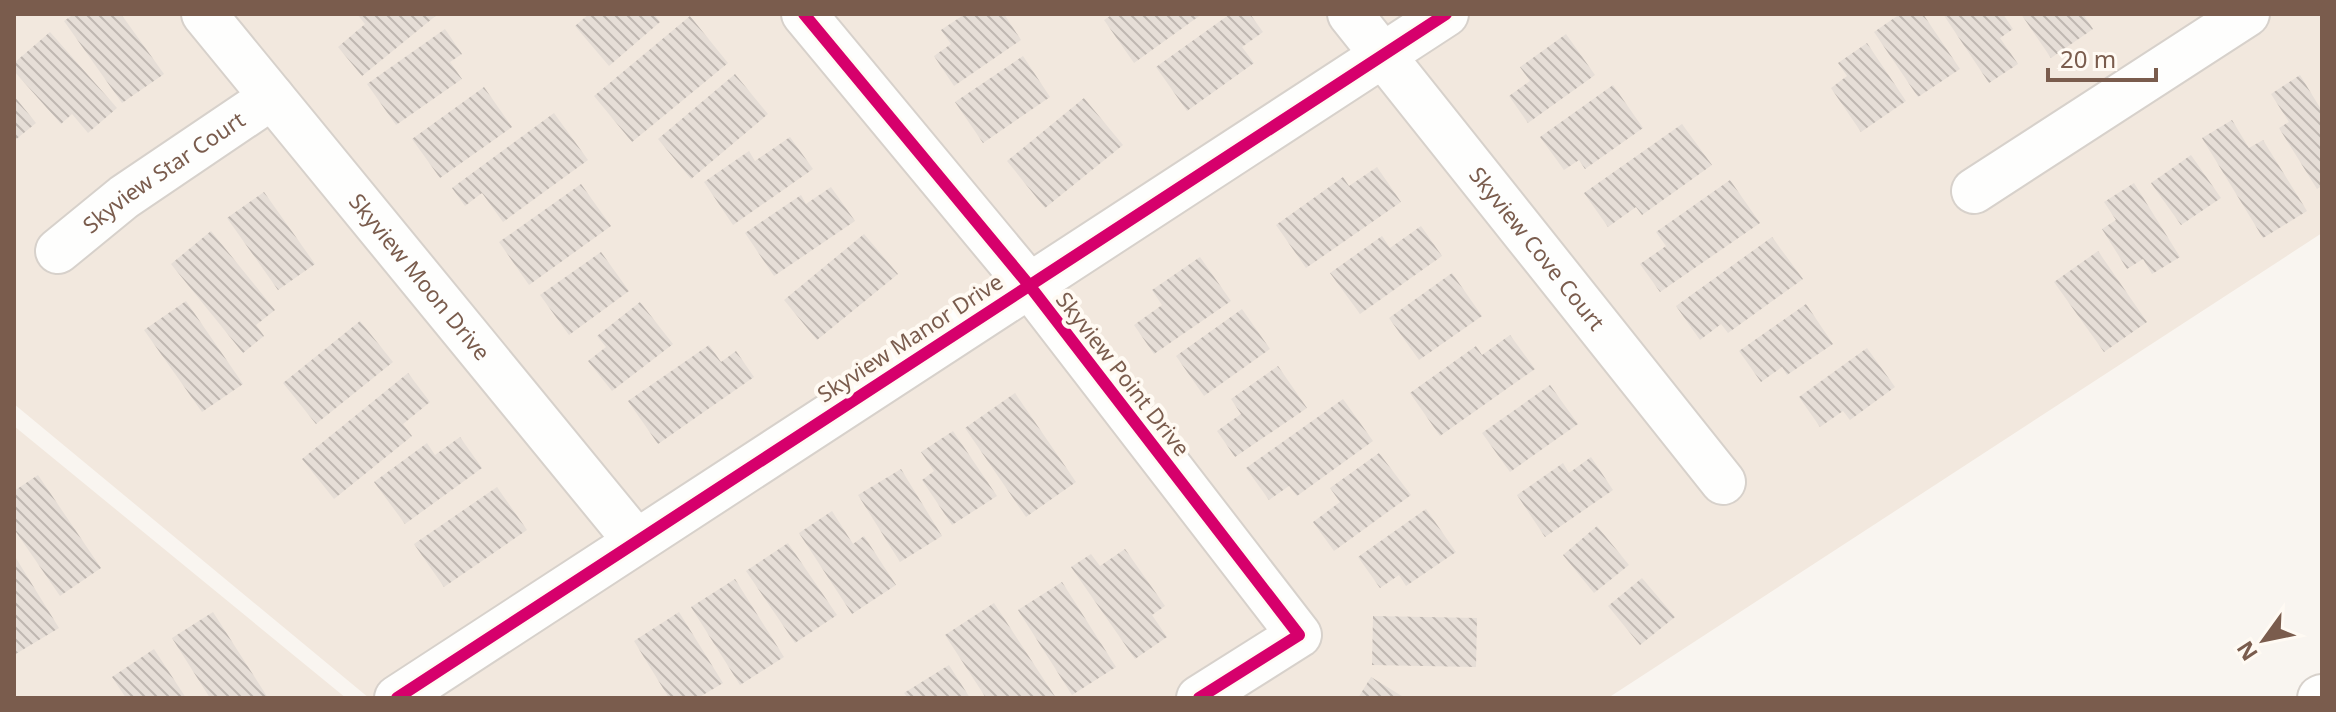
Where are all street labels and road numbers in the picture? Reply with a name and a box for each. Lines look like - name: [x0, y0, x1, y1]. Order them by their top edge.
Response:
- street label: Skyview Star Court: [76, 104, 250, 239]
- street label: Skyview Cove Court: [1463, 160, 1612, 336]
- street label: Skyview Moon Drive: [343, 187, 498, 366]
- street label: Skyview Manor Drive: [811, 266, 1008, 408]
- street label: Skyview Point Drive: [1050, 285, 1197, 462]

